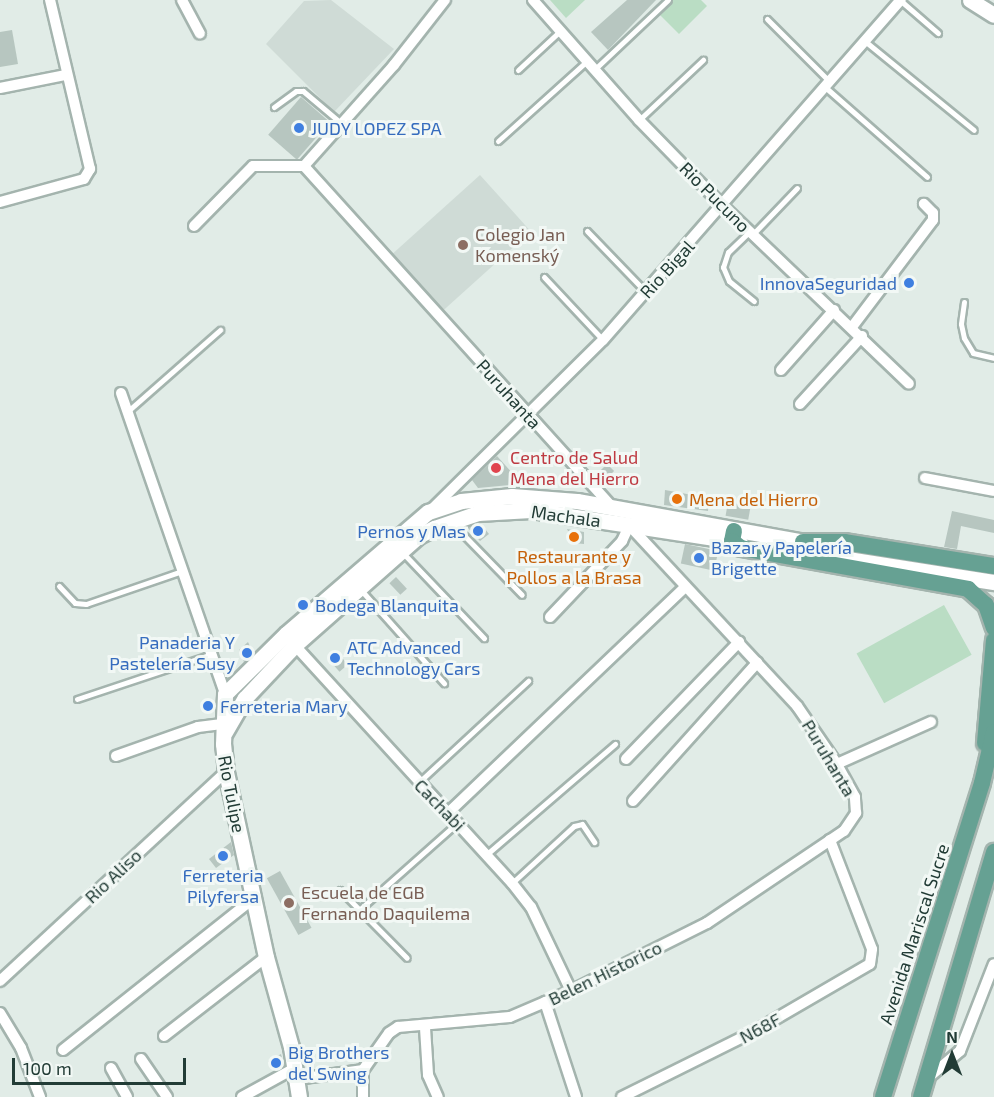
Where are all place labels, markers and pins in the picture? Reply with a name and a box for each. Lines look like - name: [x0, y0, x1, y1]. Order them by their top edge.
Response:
- place label: JUDY LOPEZ SPA: [311, 117, 442, 139]
- marker: JUDY LOPEZ SPA: [292, 121, 306, 135]
- place label: Colegio Jan Komenský: [475, 224, 566, 266]
- marker: Colegio Jan Komenský: [456, 238, 470, 252]
- place label: InnovaSeguridad: [760, 272, 897, 294]
- marker: InnovaSeguridad: [902, 276, 916, 290]
- place label: Centro de Salud Mena del Hierro: [510, 447, 640, 490]
- marker: Centro de Salud Mena del Hierro: [487, 459, 505, 477]
- place label: Mena del Hierro: [689, 488, 819, 510]
- marker: Mena del Hierro: [670, 492, 684, 506]
- place label: Pernos y Mas: [356, 520, 466, 542]
- marker: Pernos y Mas: [471, 524, 485, 538]
- marker: Restaurante y Pollos a la Brasa: [567, 530, 581, 544]
- place label: Bazar y Papelería Brigette: [711, 537, 853, 580]
- place label: Restaurante y Pollos a la Brasa: [506, 546, 642, 588]
- marker: Bazar y Papelería Brigette: [692, 551, 706, 565]
- place label: Bodega Blanquita: [315, 594, 459, 616]
- marker: Bodega Blanquita: [296, 598, 310, 612]
- place label: Panaderia Y Pastelería Susy: [109, 632, 235, 674]
- place label: ATC Advanced Technology Cars: [347, 637, 481, 680]
- marker: Panaderia Y Pastelería Susy: [240, 646, 254, 660]
- marker: ATC Advanced Technology Cars: [328, 651, 342, 665]
- place label: Ferreteria Mary: [220, 695, 347, 717]
- marker: Ferreteria Mary: [201, 699, 215, 713]
- marker: Ferreteria Pilyfersa: [216, 849, 230, 863]
- place label: Ferreteria Pilyfersa: [182, 865, 264, 908]
- place label: Escuela de EGB Fernando Daquilema: [301, 882, 470, 924]
- marker: Escuela de EGB Fernando Daquilema: [282, 896, 296, 910]
- place label: Big Brothers del Swing: [288, 1042, 389, 1084]
- marker: Big Brothers del Swing: [269, 1056, 283, 1070]

